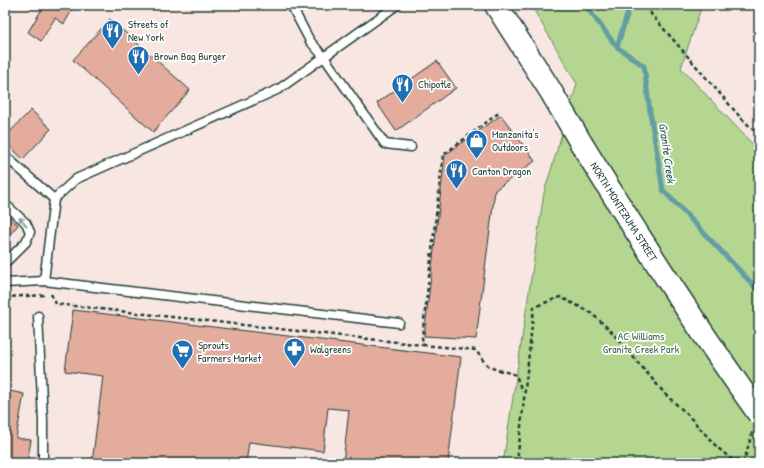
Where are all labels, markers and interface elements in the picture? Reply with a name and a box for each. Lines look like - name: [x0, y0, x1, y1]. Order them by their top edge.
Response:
- restaurant icon: Streets of New York: [99, 17, 125, 50]
- place label: Streets of New York: [128, 17, 169, 44]
- restaurant icon: Brown Bag Burger: [125, 43, 151, 76]
- place label: Brown Bag Burger: [154, 49, 227, 63]
- restaurant icon: Chipotle: [389, 71, 415, 104]
- place label: Chipotle: [418, 77, 452, 91]
- water label: Granite Creek: [655, 122, 680, 185]
- shop icon: Manzanita's Outdoors: [464, 127, 490, 160]
- place label: Manzanita's Outdoors: [492, 127, 538, 154]
- restaurant icon: Canton Dragon: [443, 158, 469, 191]
- street label: NORTH MONTEZUMA STREET: [587, 160, 661, 265]
- place label: Canton Dragon: [472, 164, 531, 178]
- one-way arrow: [19, 217, 28, 227]
- park label: AC Williams Granite Creek Park: [603, 329, 680, 356]
- pharmacy icon: Walgreens: [282, 336, 308, 369]
- supermarket icon: Sprouts Farmers Market: [170, 338, 196, 371]
- place label: Sprouts Farmers Market: [197, 338, 262, 365]
- place label: Walgreens: [310, 342, 351, 356]

